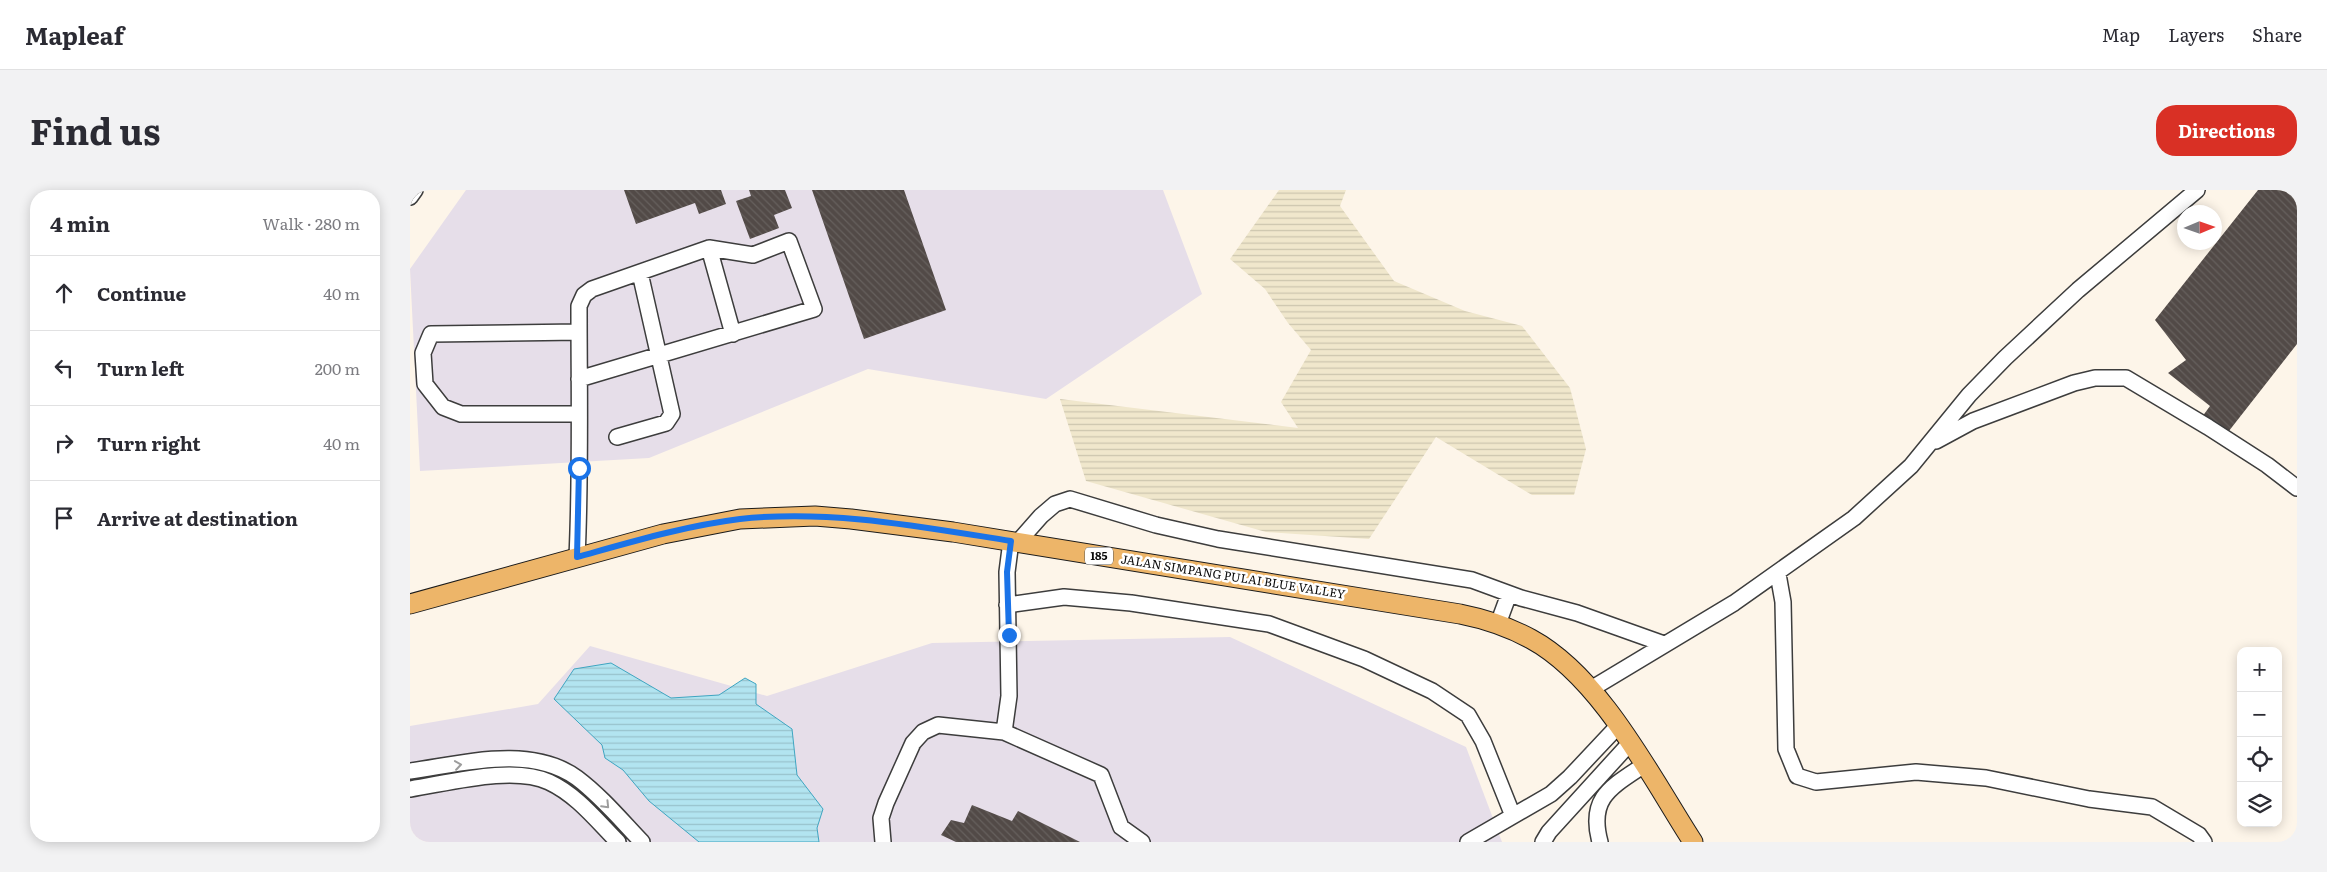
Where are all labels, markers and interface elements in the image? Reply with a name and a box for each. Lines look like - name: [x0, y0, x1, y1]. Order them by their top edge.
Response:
- text: Mapleaf: [25, 17, 124, 52]
- text: Map: [2102, 21, 2140, 48]
- text: Layers: [2168, 21, 2224, 48]
- text: Share: [2252, 21, 2302, 48]
- text: Find us: [30, 104, 160, 156]
- button: Directions: [2156, 105, 2297, 156]
- north arrow: [2177, 205, 2222, 250]
- text: 4 min: [50, 207, 110, 238]
- text: Walk · 280 m: [262, 211, 360, 235]
- icon: ahead: [50, 279, 78, 307]
- text: Continue: [97, 279, 186, 307]
- text: 40 m: [323, 281, 360, 305]
- icon: left: [50, 354, 78, 382]
- text: Turn left: [97, 354, 184, 382]
- text: 200 m: [315, 356, 360, 380]
- icon: right: [50, 429, 78, 457]
- text: Turn right: [97, 429, 201, 457]
- text: 40 m: [323, 431, 360, 455]
- route start: [568, 457, 591, 480]
- icon: arrive: [50, 504, 78, 532]
- text: Arrive at destination: [97, 504, 298, 532]
- road number: 185: [1085, 548, 1113, 564]
- street label: JALAN SIMPANG PULAI BLUE VALLEY: [1120, 549, 1347, 603]
- route end: [998, 624, 1021, 647]
- map controls: [2237, 647, 2282, 827]
- button: +: [2237, 647, 2282, 692]
- button: −: [2237, 692, 2282, 737]
- button: locate: [2237, 737, 2282, 782]
- one-way arrow: [454, 760, 463, 770]
- button: layers: [2237, 782, 2282, 827]
- one-way arrow: [600, 799, 609, 808]

